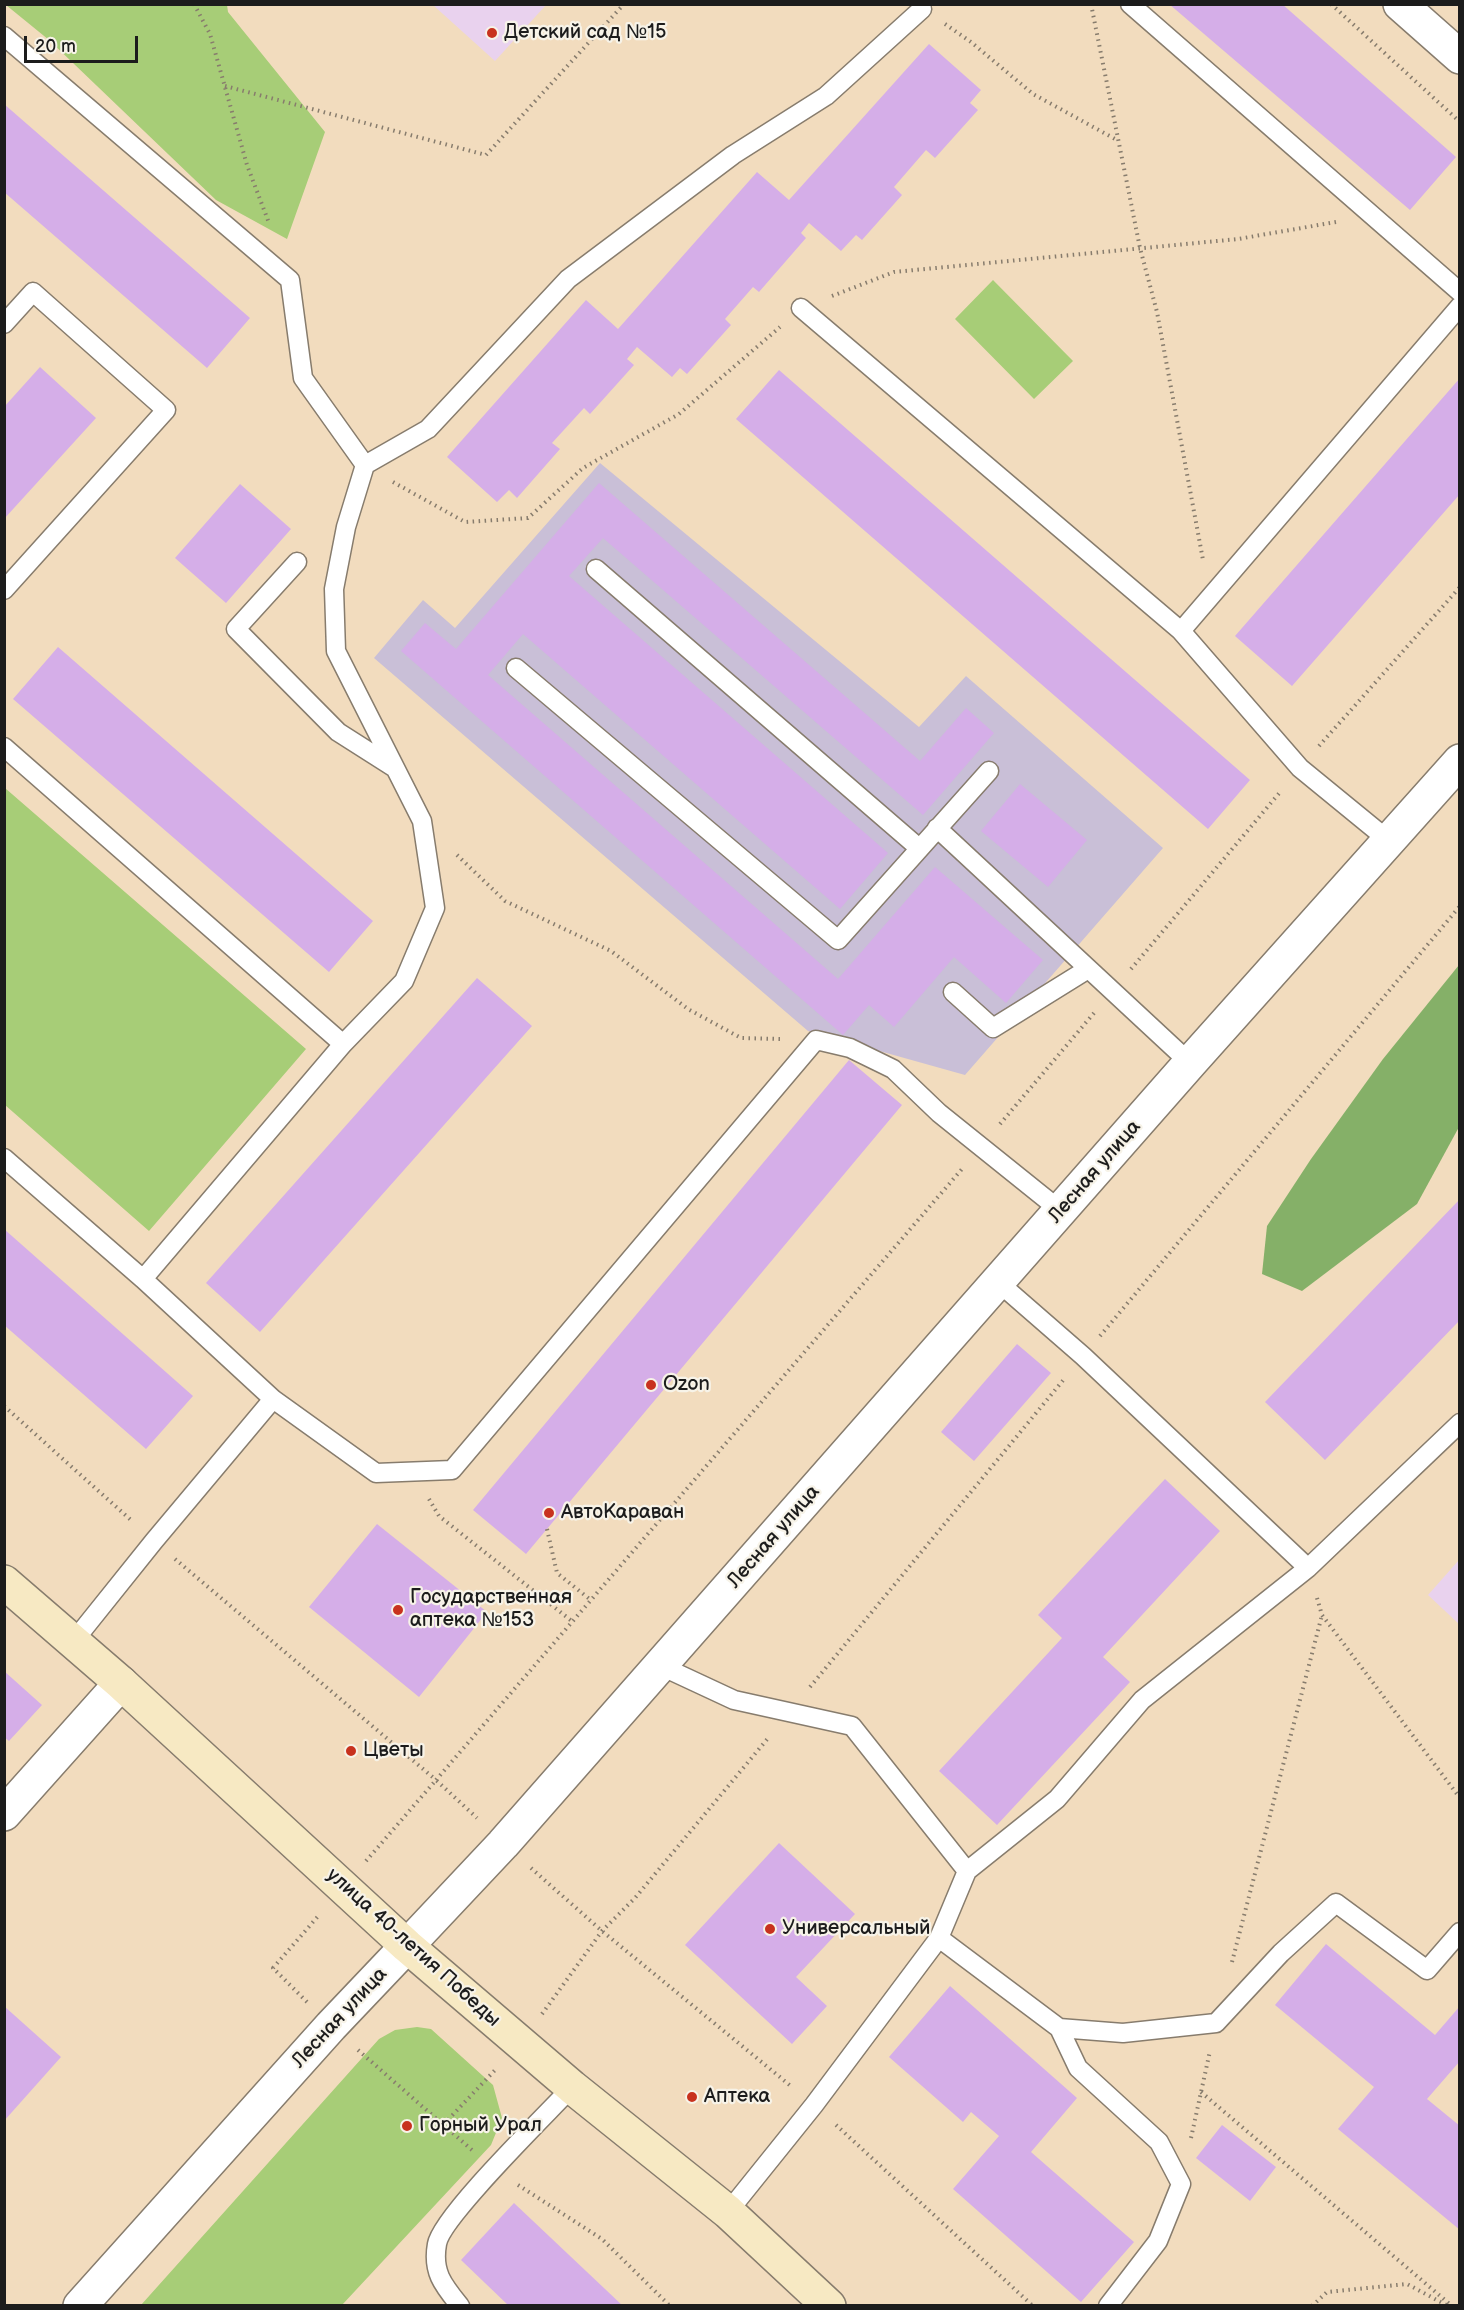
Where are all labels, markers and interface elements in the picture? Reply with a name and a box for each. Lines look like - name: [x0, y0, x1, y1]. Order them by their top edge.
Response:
- place label: Детский сад №15: [504, 21, 666, 45]
- scale bar: [27, 24, 141, 62]
- marker: Детский сад №15: [485, 26, 499, 40]
- text: 20 m: [35, 36, 76, 57]
- street label: Лесная улица: [1044, 1116, 1146, 1228]
- place label: Ozon: [663, 1373, 710, 1397]
- marker: Ozon: [644, 1378, 658, 1392]
- street label: Лесная улица: [723, 1481, 825, 1593]
- place label: АвтоКараван: [561, 1501, 684, 1525]
- marker: АвтоКараван: [542, 1506, 556, 1520]
- place label: Государственная аптека №153: [410, 1586, 572, 1633]
- marker: Государственная аптека №153: [391, 1603, 405, 1617]
- place label: Цветы: [363, 1739, 424, 1763]
- marker: Цветы: [344, 1744, 358, 1758]
- street label: улица 40-летия Победы: [321, 1864, 505, 2032]
- place label: Универсальный: [782, 1917, 930, 1941]
- marker: Универсальный: [763, 1922, 777, 1936]
- street label: Лесная улица: [287, 1963, 393, 2073]
- place label: Аптека: [704, 2085, 770, 2109]
- marker: Аптека: [685, 2090, 699, 2104]
- place label: Горный Урал: [419, 2114, 542, 2138]
- marker: Горный Урал: [400, 2119, 414, 2133]

